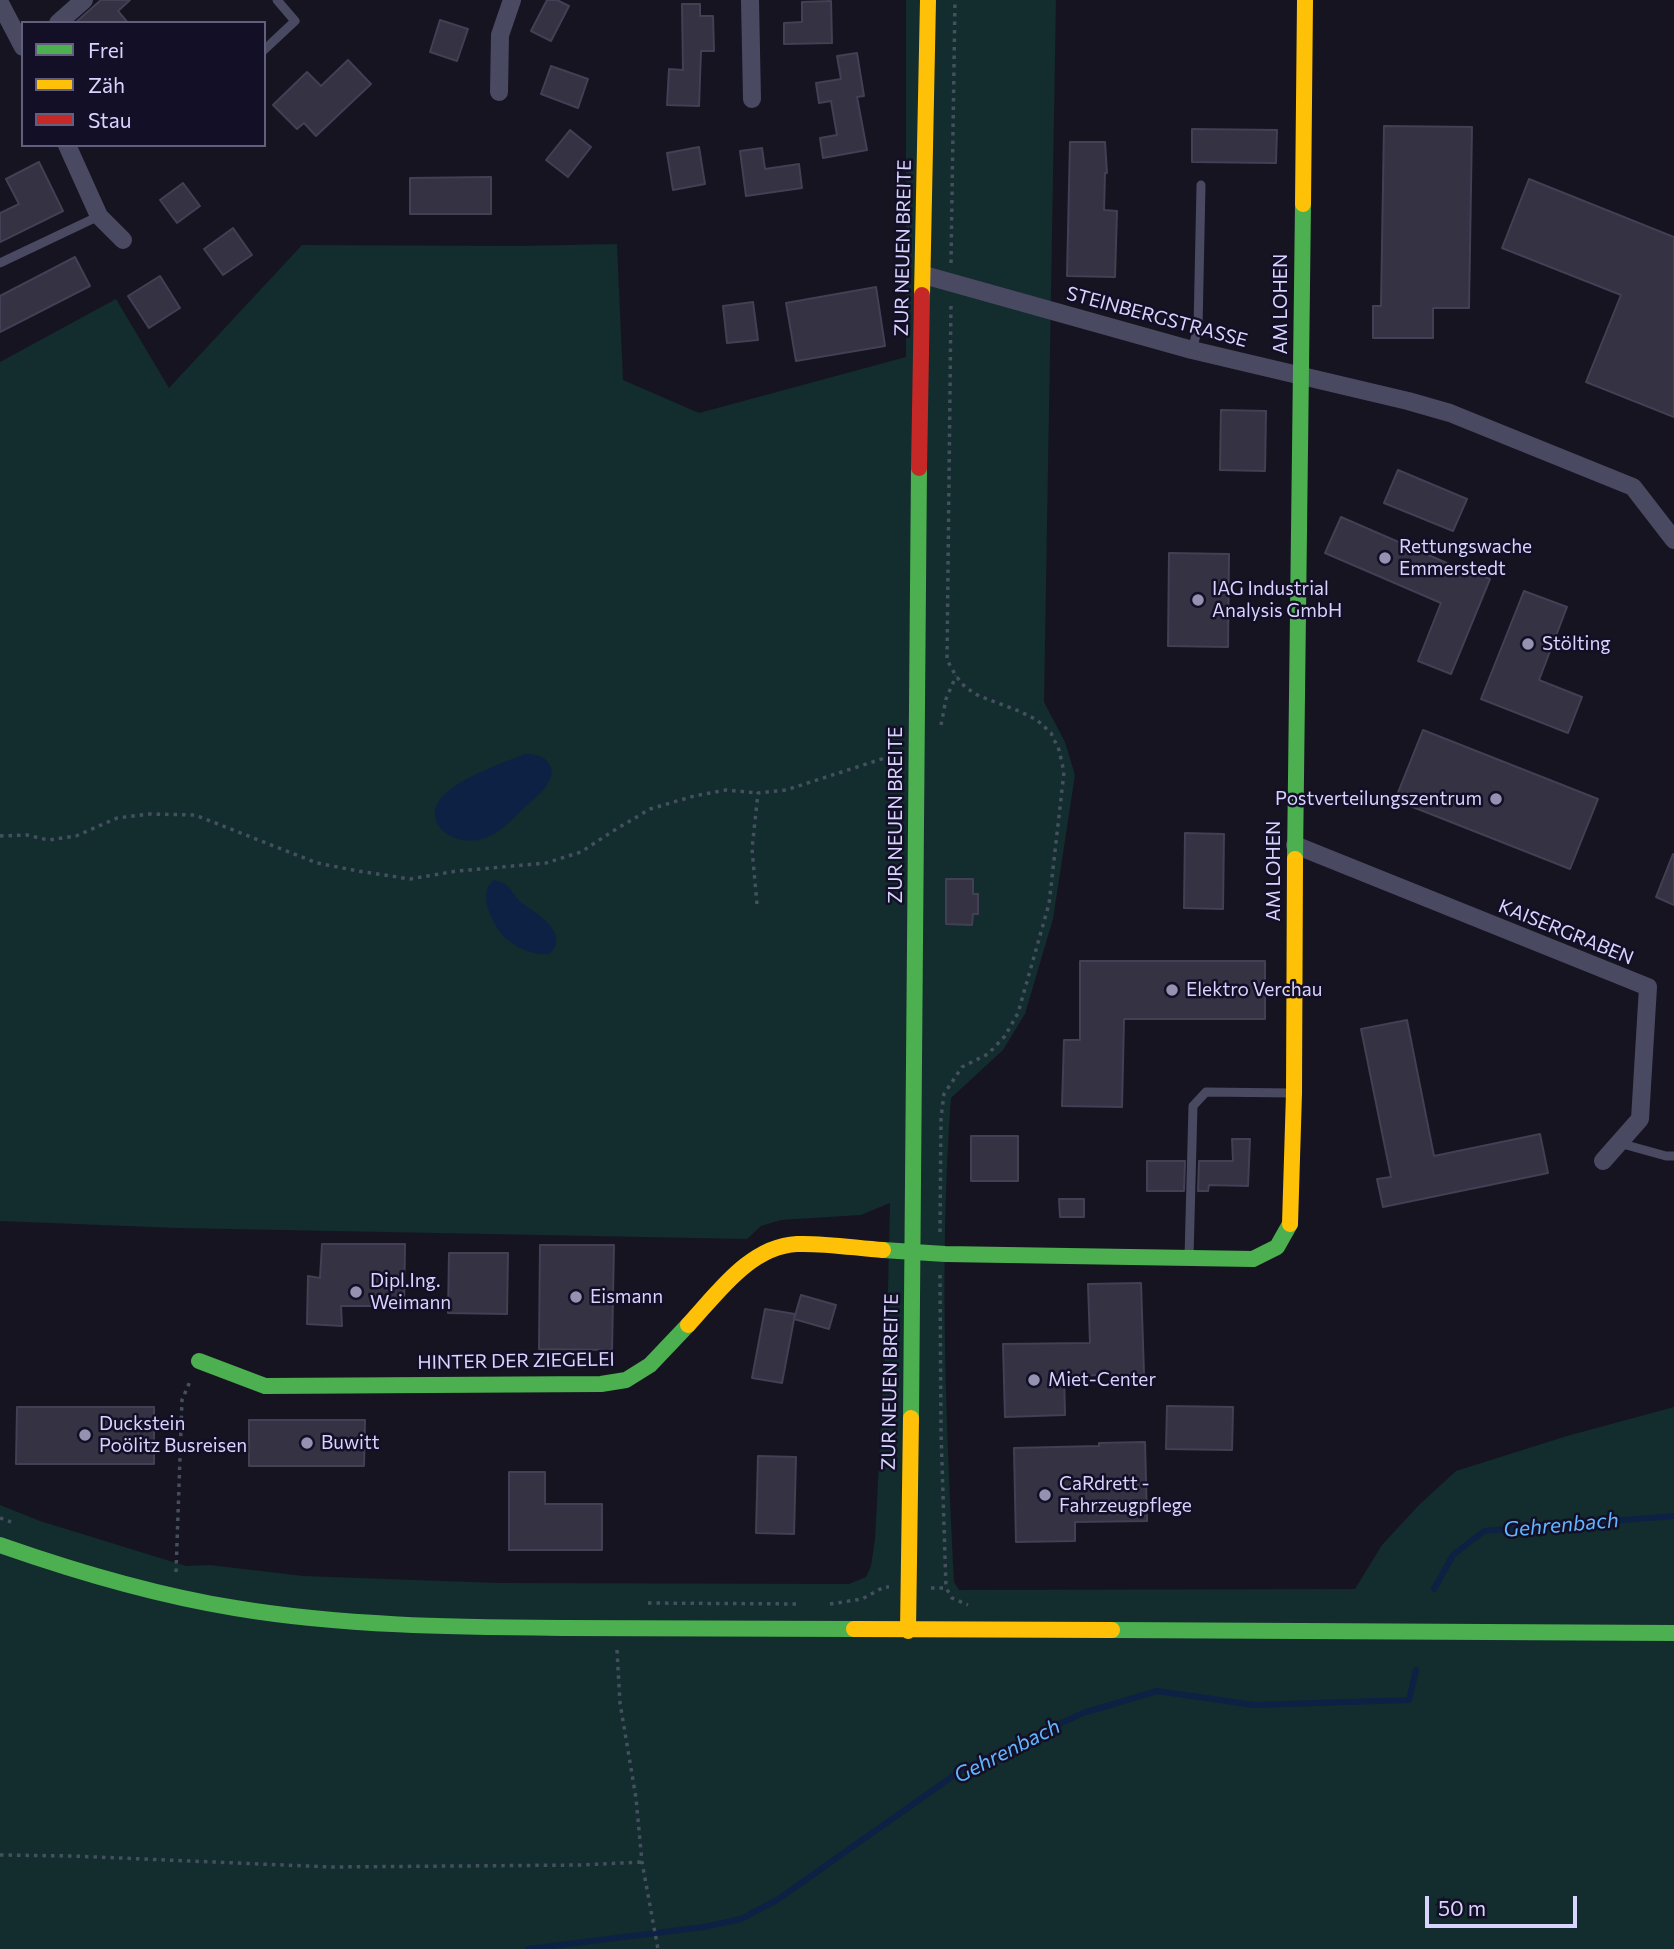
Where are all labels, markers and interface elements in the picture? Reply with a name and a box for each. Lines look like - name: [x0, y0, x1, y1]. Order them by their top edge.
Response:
- legend: [21, 21, 266, 147]
- text: Frei: [88, 37, 124, 62]
- text: Zäh: [88, 72, 125, 97]
- text: Stau: [88, 107, 131, 132]
- street label: ZUR NEUEN BREITE: [890, 159, 916, 337]
- street label: AM LOHEN: [1270, 254, 1292, 354]
- street label: STEINBERGSTRASSE: [1064, 282, 1250, 352]
- place label: Rettungswache Emmerstedt: [1399, 536, 1532, 580]
- marker: Rettungswache Emmerstedt: [1377, 550, 1393, 566]
- place label: IAG Industrial Analysis GmbH: [1212, 578, 1342, 622]
- marker: IAG Industrial Analysis GmbH: [1190, 592, 1206, 608]
- place label: Stölting: [1542, 633, 1611, 655]
- marker: Stölting: [1520, 636, 1536, 652]
- street label: ZUR NEUEN BREITE: [885, 727, 907, 903]
- place label: Postverteilungszentrum: [1275, 788, 1482, 810]
- marker: Postverteilungszentrum: [1488, 791, 1504, 807]
- street label: AM LOHEN: [1263, 821, 1285, 921]
- street label: KAISERGRABEN: [1495, 895, 1637, 969]
- place label: Elektro Verchau: [1186, 979, 1322, 1001]
- marker: Elektro Verchau: [1164, 982, 1180, 998]
- place label: Dipl.Ing. Weimann: [370, 1270, 451, 1314]
- marker: Dipl.Ing. Weimann: [348, 1284, 364, 1300]
- place label: Eismann: [590, 1286, 663, 1308]
- marker: Eismann: [568, 1289, 584, 1305]
- street label: ZUR NEUEN BREITE: [877, 1293, 903, 1471]
- street label: HINTER DER ZIEGELEI: [417, 1348, 615, 1374]
- place label: Miet-Center: [1048, 1369, 1156, 1391]
- marker: Miet-Center: [1026, 1372, 1042, 1388]
- place label: Duckstein Poölitz Busreisen: [99, 1413, 247, 1457]
- marker: Duckstein Poölitz Busreisen: [77, 1427, 93, 1443]
- place label: Buwitt: [321, 1432, 380, 1454]
- marker: Buwitt: [299, 1435, 315, 1451]
- place label: CaRdrett - Fahrzeugpflege: [1059, 1473, 1192, 1517]
- marker: CaRdrett - Fahrzeugpflege: [1037, 1487, 1053, 1503]
- water label: Gehrenbach: [1502, 1507, 1620, 1543]
- water label: Gehrenbach: [950, 1714, 1064, 1788]
- scale bar: [1429, 1882, 1581, 1926]
- text: 50 m: [1438, 1895, 1486, 1920]

